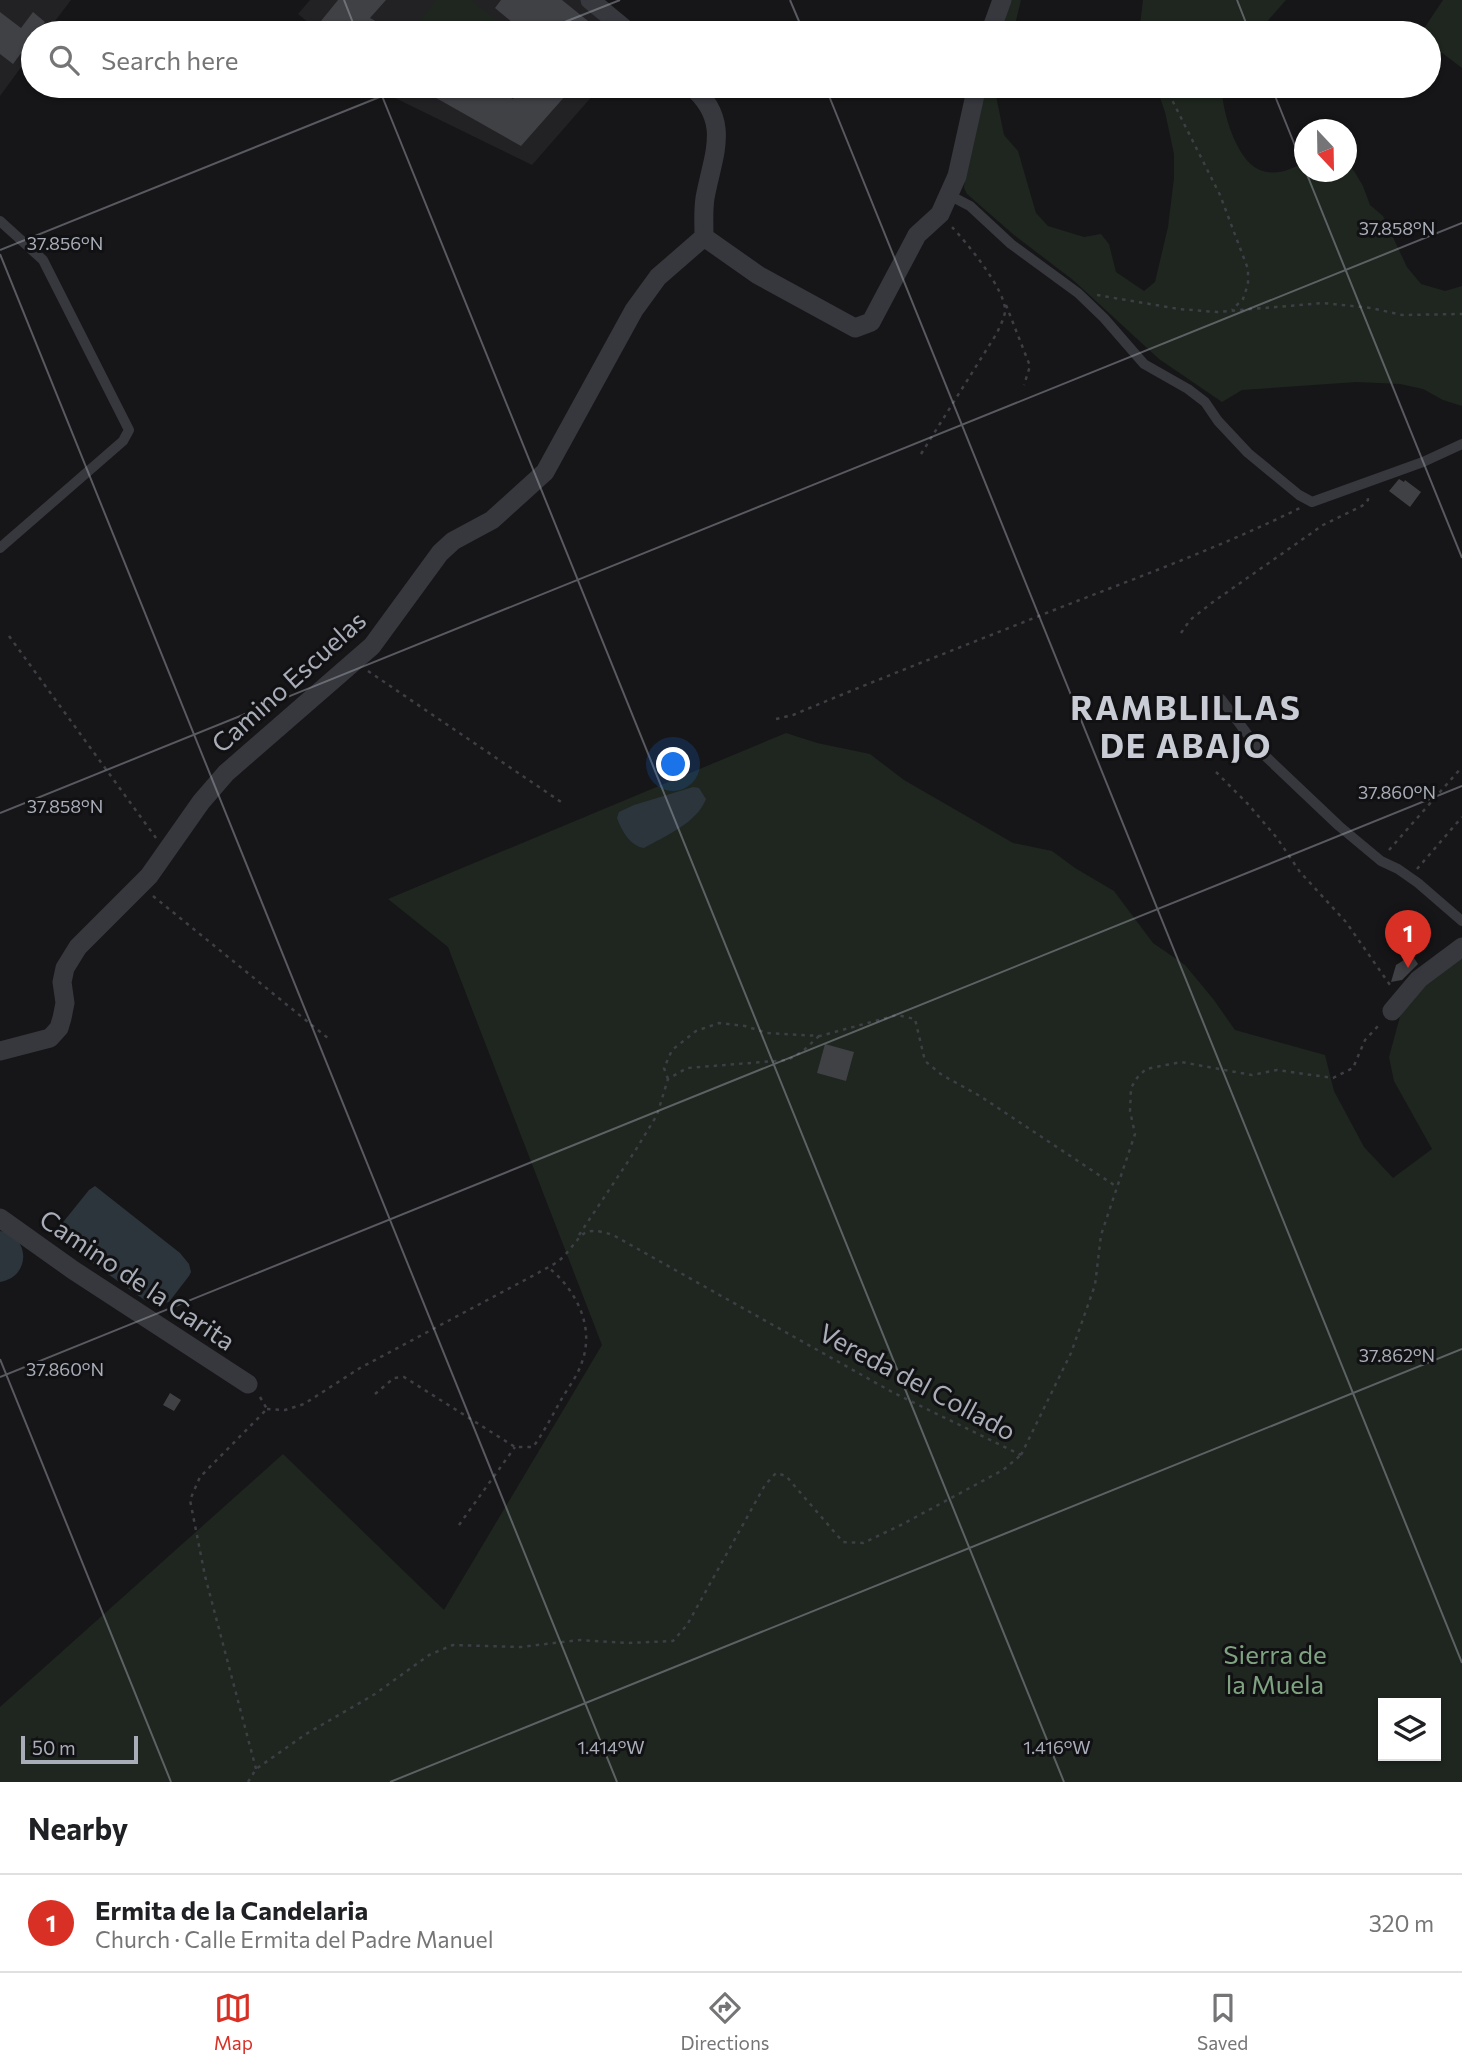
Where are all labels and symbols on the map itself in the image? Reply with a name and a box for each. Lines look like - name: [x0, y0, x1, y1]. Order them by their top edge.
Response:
- north arrow: [1294, 119, 1357, 182]
- text: 37.858°N: [1359, 217, 1435, 239]
- text: 37.856°N: [27, 232, 103, 254]
- street label: Camino Escuelas: [205, 604, 371, 758]
- district label: RAMBLILLAS DE ABAJO: [1070, 686, 1302, 765]
- your location: [656, 747, 690, 781]
- text: 37.860°N: [1358, 781, 1436, 803]
- text: 37.858°N: [27, 795, 103, 817]
- pin: 1: [1385, 910, 1431, 968]
- street label: Camino de la Garita: [34, 1202, 242, 1356]
- street label: Vereda del Collado: [814, 1316, 1022, 1446]
- text: 37.862°N: [1359, 1344, 1435, 1366]
- text: 37.860°N: [26, 1358, 104, 1380]
- park label: Sierra de la Muela: [1223, 1638, 1327, 1699]
- scale bar: [21, 1733, 138, 1765]
- text: 1.414°W: [577, 1736, 645, 1758]
- text: 1.416°W: [1023, 1736, 1091, 1758]

